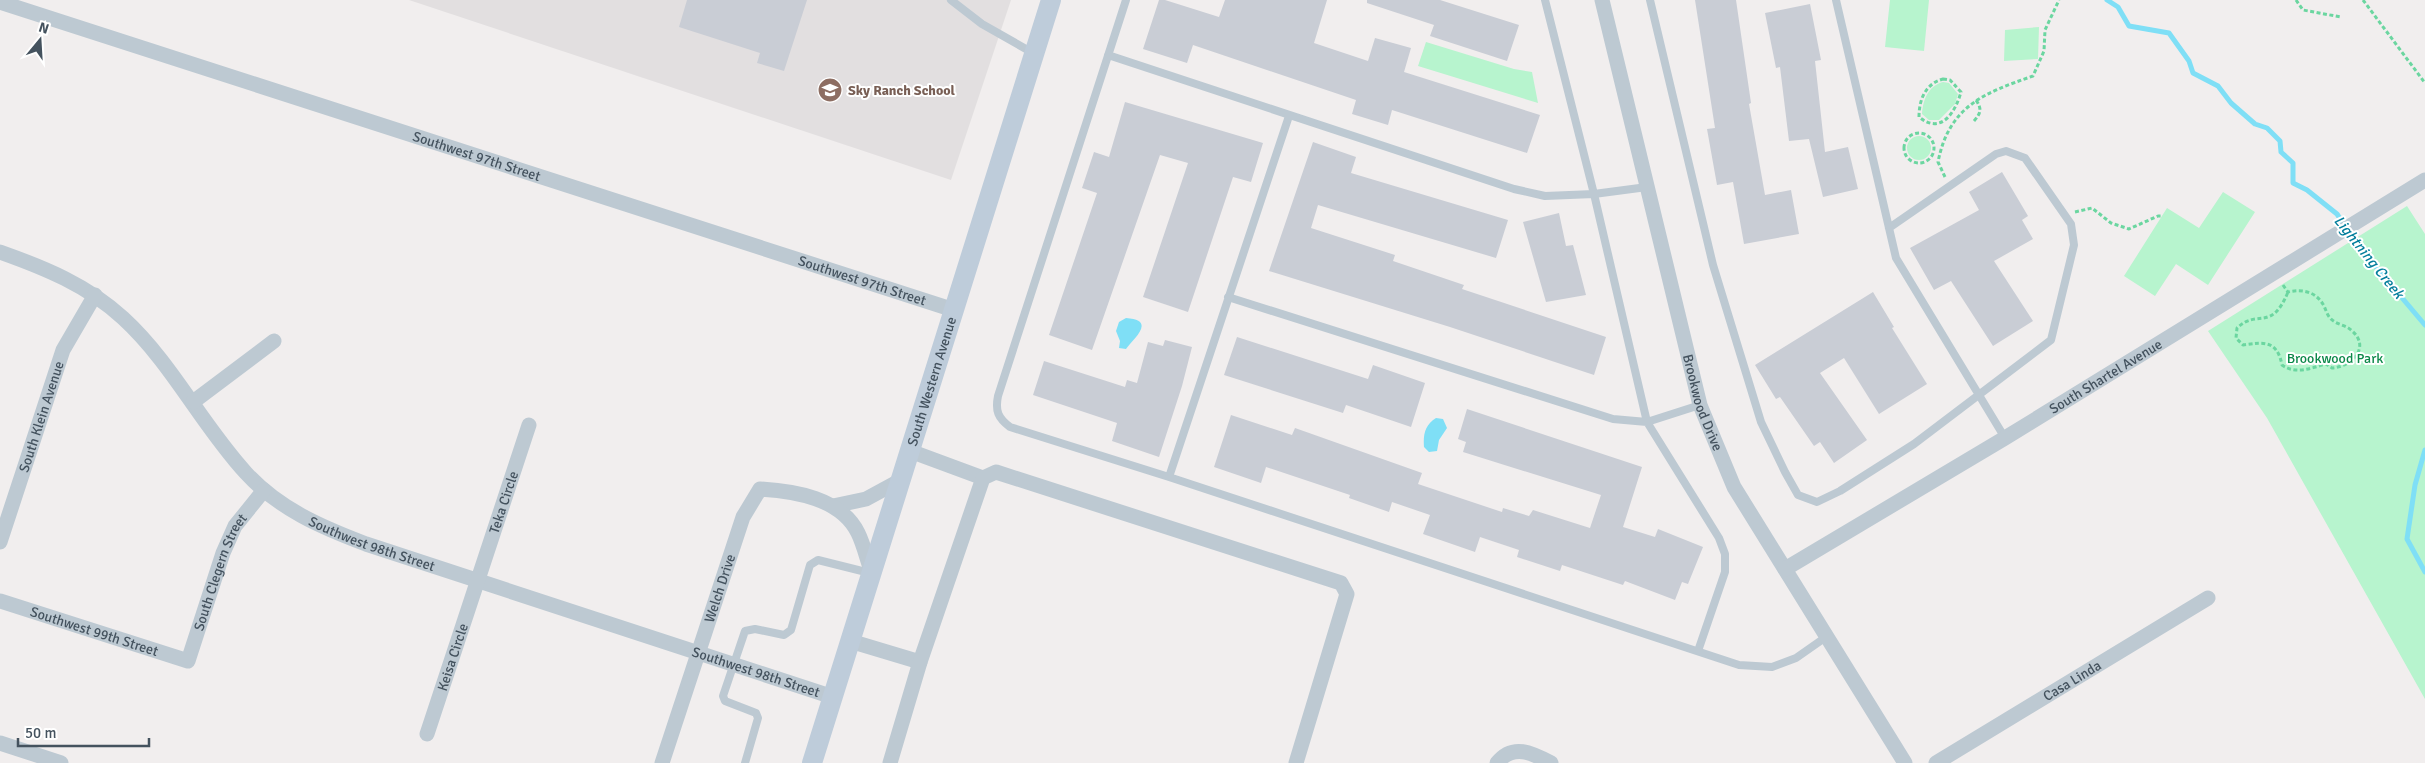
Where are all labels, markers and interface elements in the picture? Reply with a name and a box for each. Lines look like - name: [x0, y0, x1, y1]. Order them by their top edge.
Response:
- north arrow: [15, 15, 65, 65]
- text: N: [37, 19, 51, 38]
- school or university icon: Sky Ranch School: [817, 77, 843, 103]
- place label: Sky Ranch School: [848, 82, 956, 99]
- street label: Southwest 97th Street: [411, 128, 543, 185]
- water label: Lightning Creek: [2330, 212, 2409, 303]
- street label: Southwest 97th Street: [796, 252, 928, 309]
- street label: South Western Avenue: [904, 315, 960, 448]
- street label: South Shartel Avenue: [2046, 336, 2165, 418]
- park label: Brookwood Park: [2287, 350, 2383, 367]
- street label: Brookwood Drive: [1679, 352, 1726, 454]
- street label: South Klein Avenue: [15, 359, 68, 475]
- street label: Teka Circle: [486, 469, 522, 536]
- street label: South Clegern Street: [190, 510, 251, 633]
- street label: Southwest 98th Street: [306, 513, 437, 575]
- street label: Welch Drive: [701, 552, 739, 625]
- street label: Southwest 99th Street: [28, 603, 160, 660]
- street label: Keisa Circle: [434, 621, 472, 693]
- street label: Southwest 98th Street: [690, 643, 822, 701]
- street label: Casa Linda: [2040, 657, 2104, 705]
- scale bar: [18, 716, 149, 748]
- text: 50 m: [25, 724, 56, 742]

